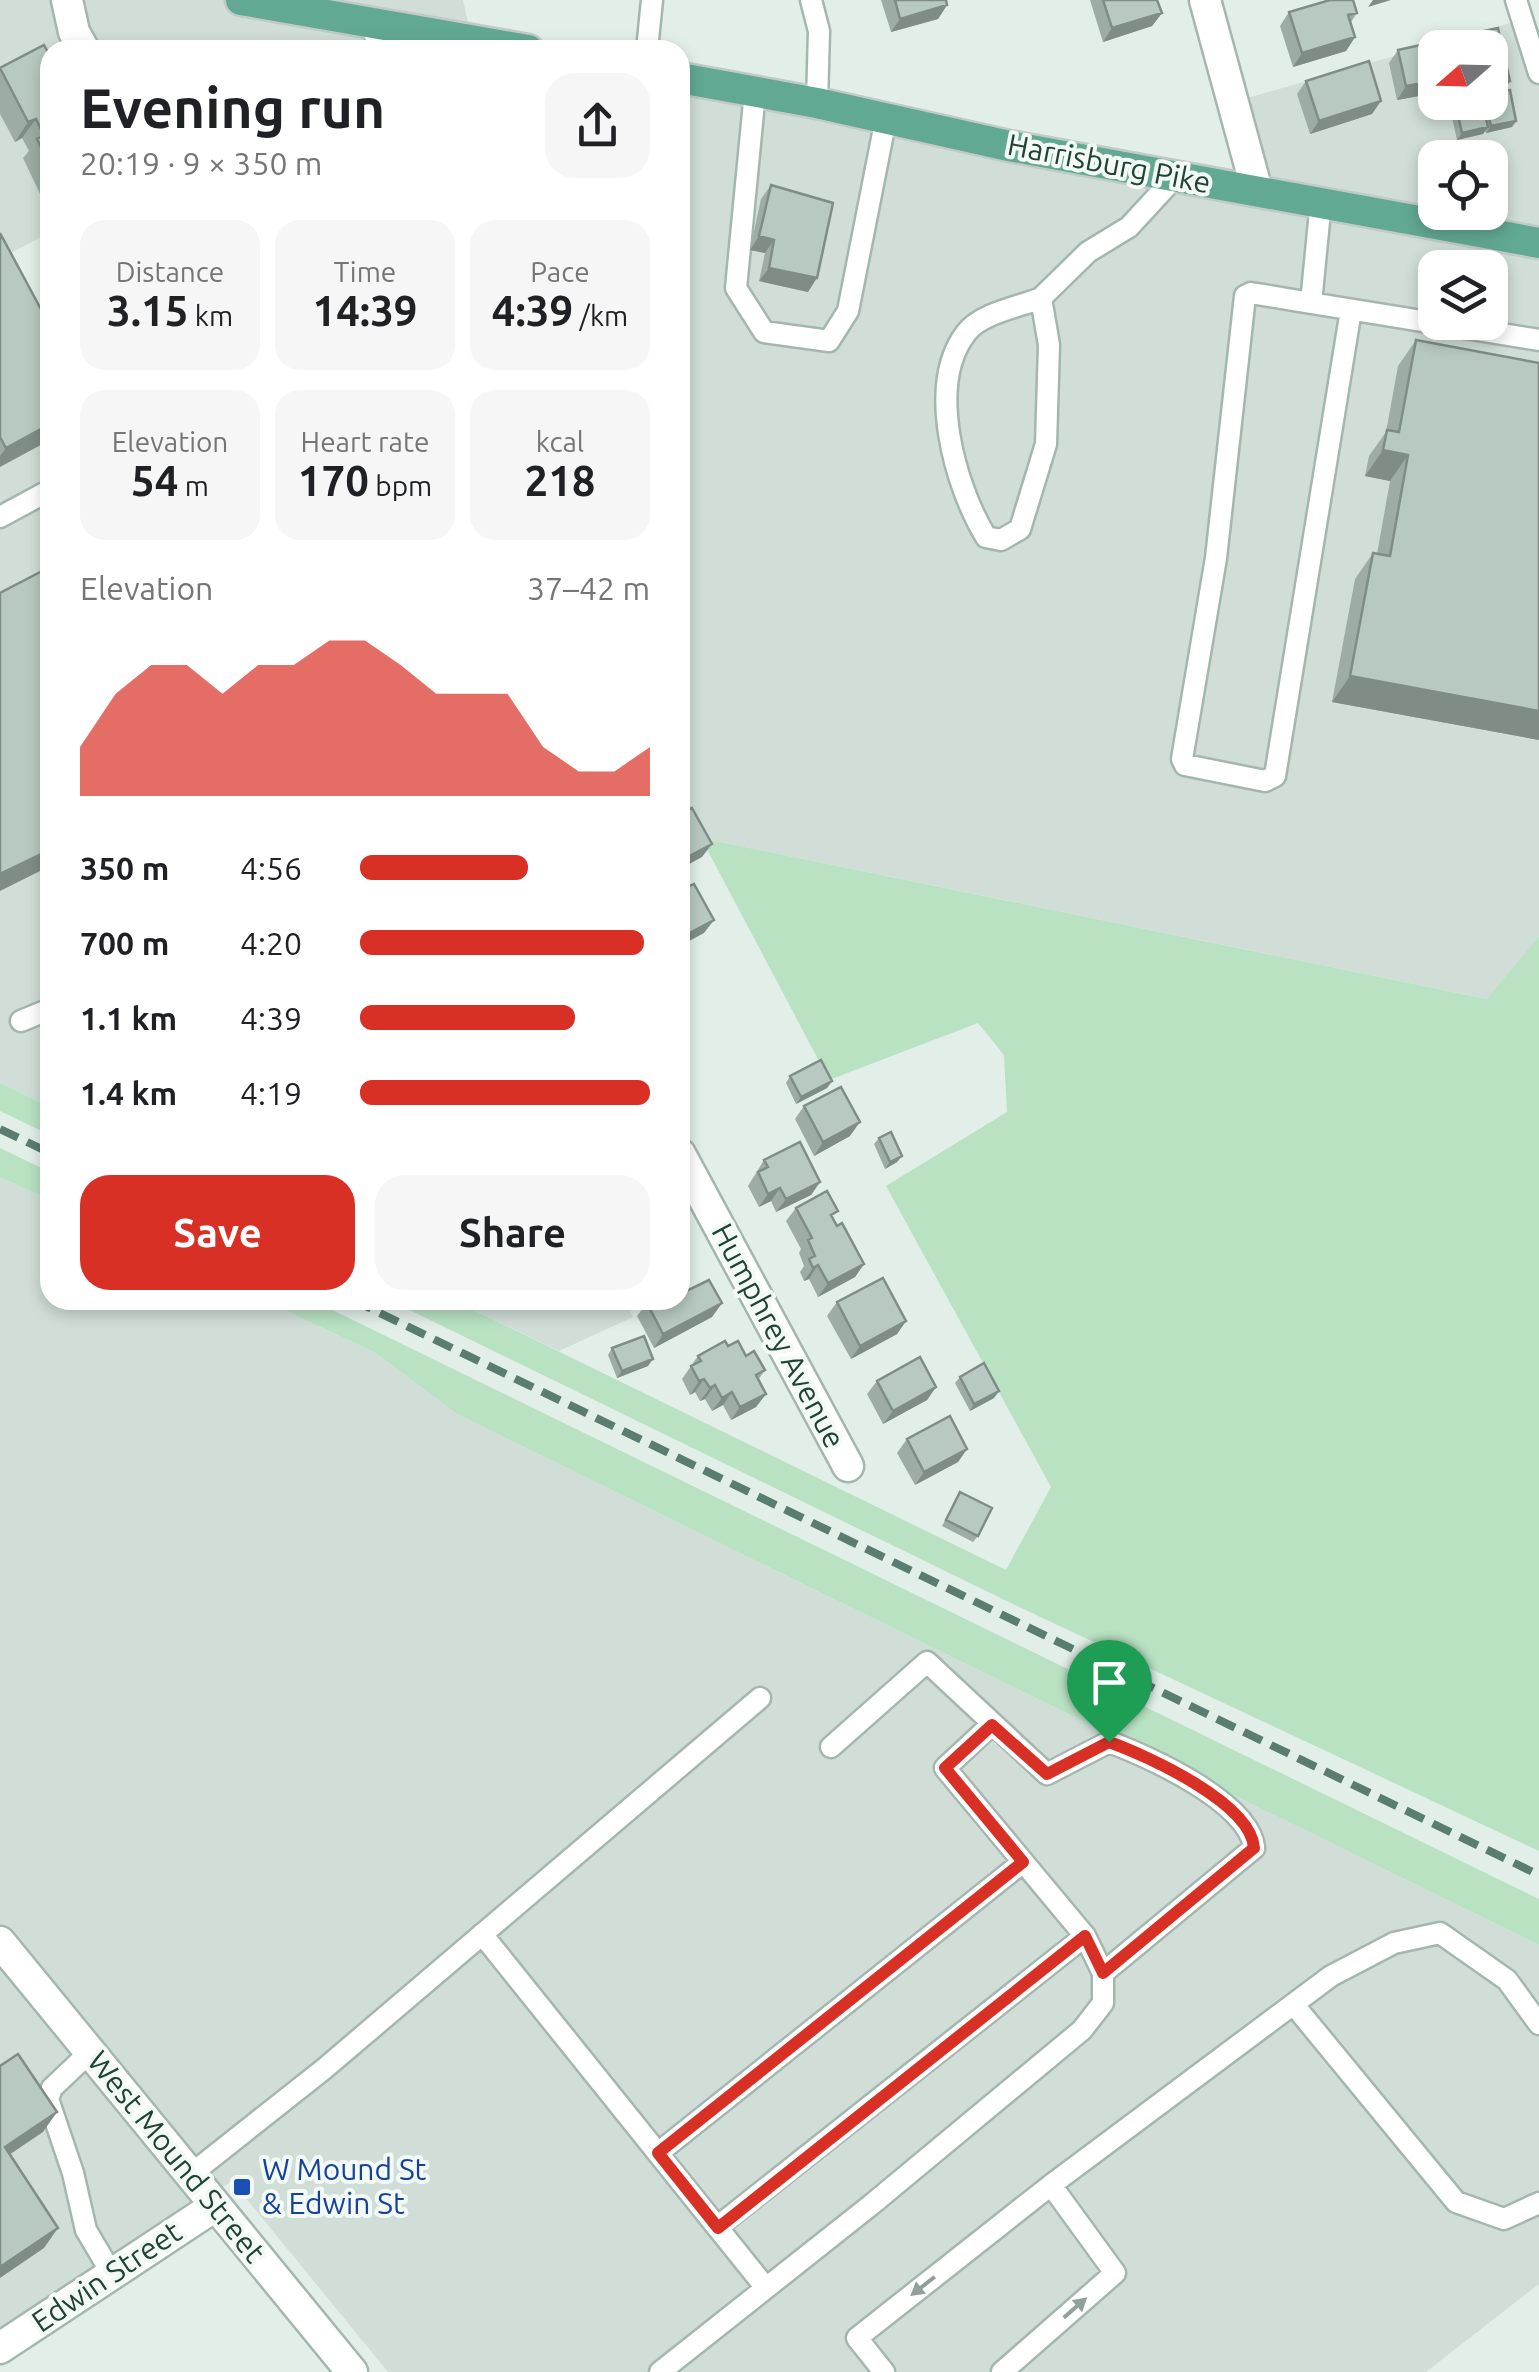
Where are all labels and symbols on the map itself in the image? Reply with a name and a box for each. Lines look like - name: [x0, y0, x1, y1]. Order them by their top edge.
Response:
- north arrow: [1418, 30, 1508, 120]
- street label: Harrisburg Pike: [1005, 127, 1214, 199]
- street label: Humphrey Avenue: [705, 1218, 852, 1453]
- pin: [1067, 1640, 1152, 1743]
- street label: West Mound Street: [81, 2044, 272, 2269]
- place label: W Mound St & Edwin St: [262, 2152, 427, 2220]
- marker: W Mound St & Edwin St: [231, 2176, 253, 2198]
- street label: Edwin Street: [25, 2214, 188, 2338]
- one-way arrow: [910, 2276, 936, 2297]
- one-way arrow: [1063, 2297, 1088, 2319]

